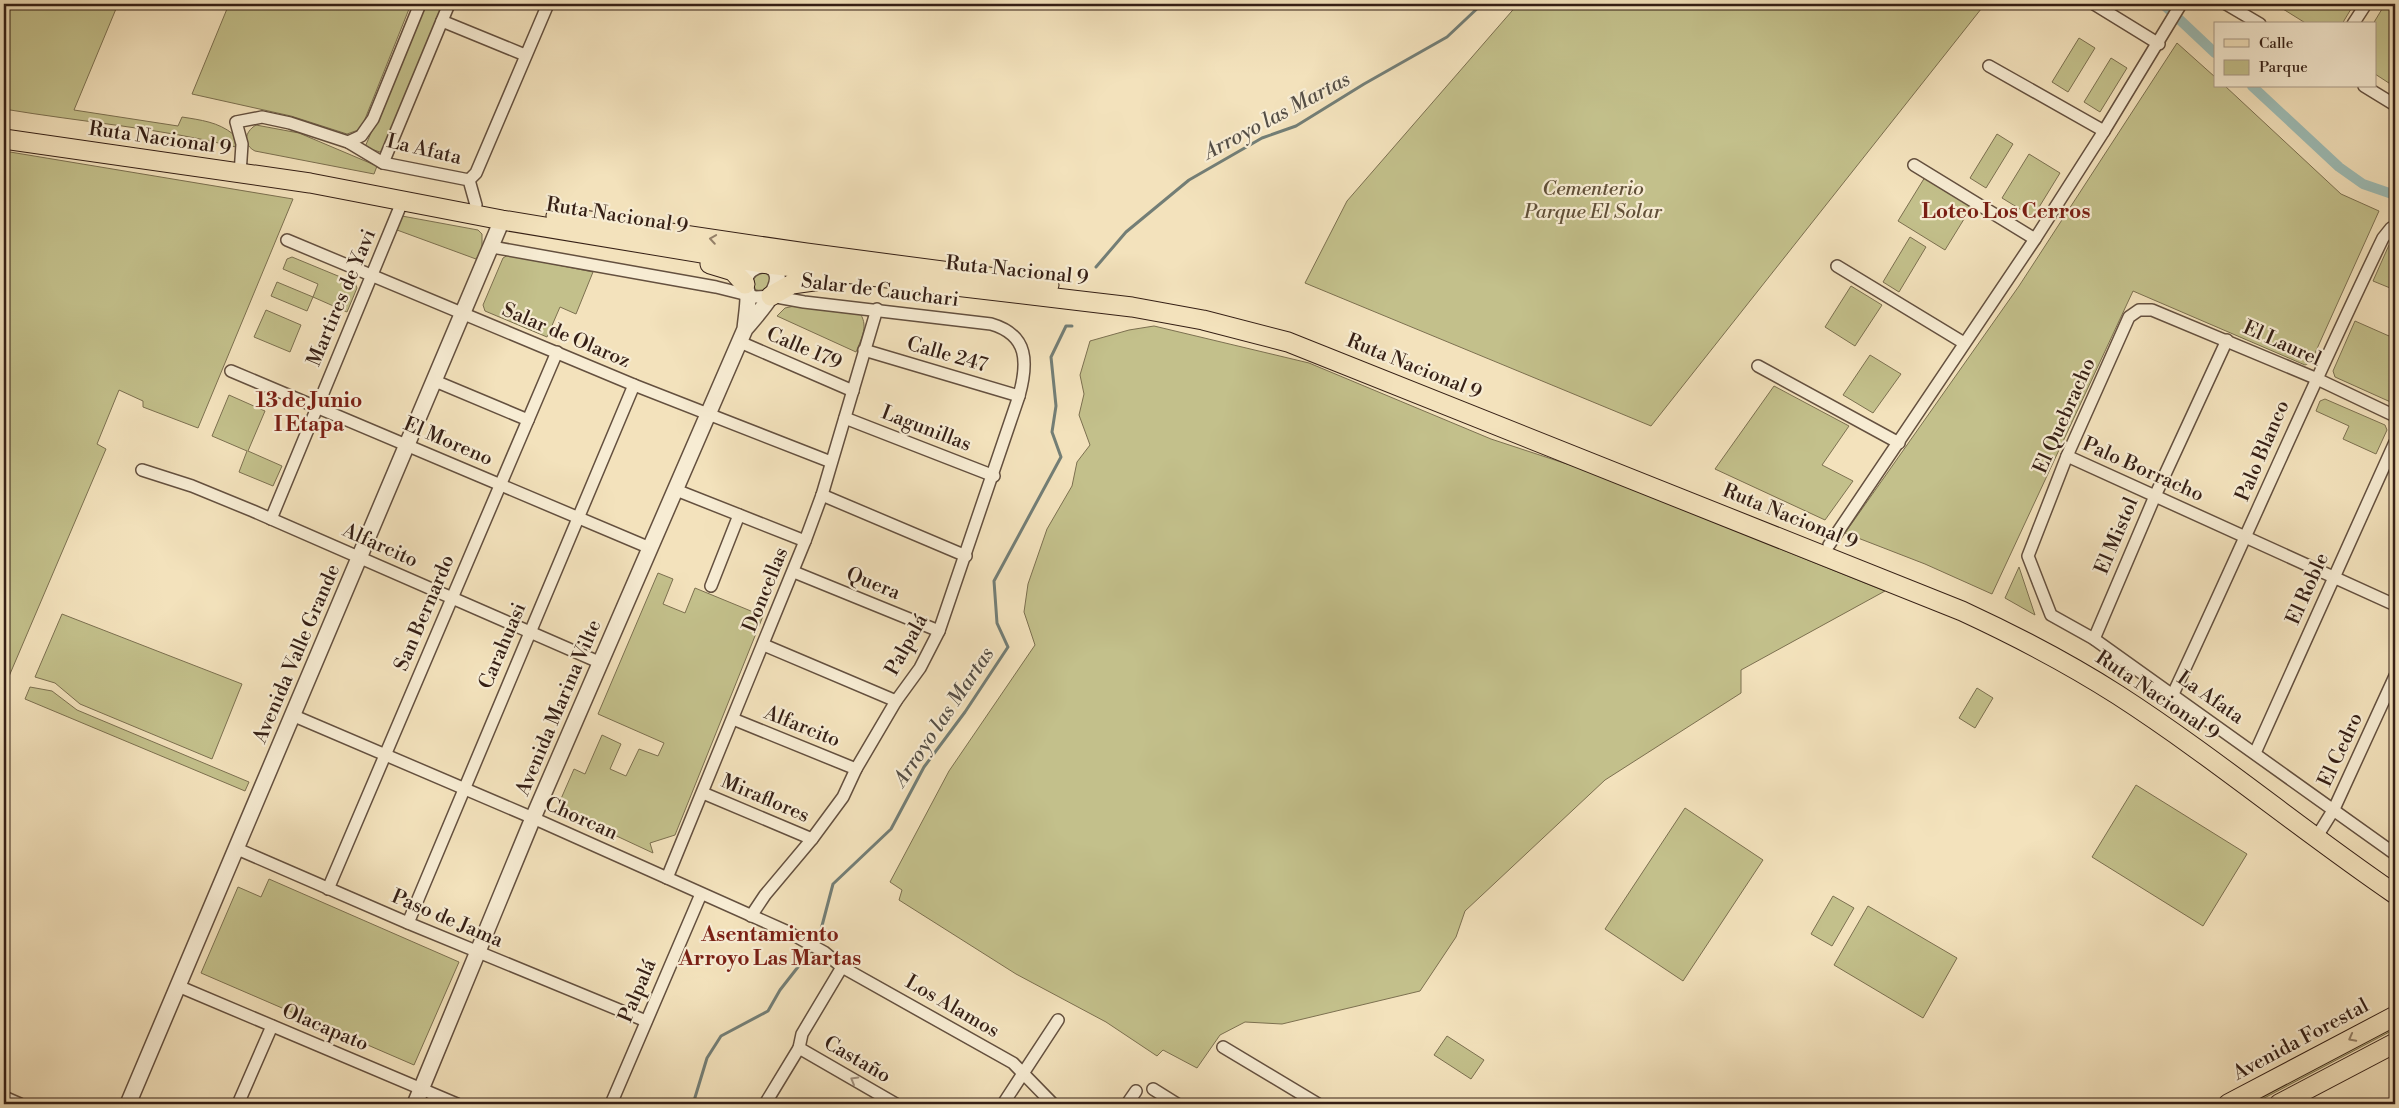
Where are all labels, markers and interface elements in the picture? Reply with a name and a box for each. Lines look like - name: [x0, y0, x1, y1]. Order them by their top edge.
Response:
- legend: [2214, 22, 2376, 88]
- text: Calle: [2259, 34, 2293, 53]
- text: Parque: [2259, 58, 2308, 77]
- water label: Arroyo las Martas: [1197, 66, 1355, 167]
- street label: Ruta Nacional 9: [87, 117, 233, 161]
- street label: La Afata: [384, 129, 465, 171]
- park label: Cementerio Parque El Solar: [1523, 177, 1662, 225]
- street label: Ruta Nacional 9: [544, 192, 690, 240]
- district label: Loteo Los Cerros: [1922, 199, 2091, 225]
- street label: Martires de Yavi: [302, 225, 382, 370]
- one-way arrow: [709, 234, 717, 245]
- street label: Ruta Nacional 9: [944, 251, 1090, 291]
- street label: Salar de Cauchari: [800, 269, 961, 313]
- street label: Salar de Olaroz: [498, 298, 634, 374]
- street label: El Laurel: [2239, 316, 2325, 372]
- street label: Calle 179: [763, 322, 845, 376]
- street label: Ruta Nacional 9: [1343, 328, 1485, 406]
- street label: Calle 247: [904, 332, 990, 378]
- street label: El Quebracho: [2028, 354, 2102, 478]
- district label: 13 de Junio I Etapa: [256, 388, 362, 438]
- street label: Palo Blanco: [2231, 397, 2295, 505]
- street label: Lagunillas: [877, 400, 975, 458]
- street label: El Moreno: [400, 412, 496, 472]
- street label: Palo Borracho: [2078, 432, 2208, 508]
- street label: Ruta Nacional 9: [1719, 478, 1861, 556]
- street label: El Mistol: [2090, 494, 2144, 578]
- street label: Alfarcito: [337, 518, 422, 574]
- street label: Doncellas: [738, 544, 794, 636]
- street label: El Roble: [2281, 549, 2335, 629]
- street label: San Bernardo: [389, 551, 461, 675]
- street label: Avenida Valle Grande: [248, 561, 346, 748]
- street label: Quera: [842, 562, 904, 606]
- street label: Carahuasi: [474, 599, 533, 693]
- street label: Palpalá: [880, 609, 934, 680]
- street label: Avenida Marina Vilte: [510, 616, 607, 801]
- water label: Arroyo las Martas: [887, 642, 1000, 793]
- street label: Ruta Nacional 9: [2090, 645, 2224, 747]
- street label: La Afata: [2172, 666, 2249, 731]
- street label: Alfarcito: [759, 700, 844, 754]
- street label: El Cedro: [2313, 709, 2369, 791]
- street label: Miraflores: [717, 769, 813, 829]
- street label: Chorcan: [541, 792, 622, 846]
- street label: Paso de Jama: [387, 884, 507, 954]
- district label: Asentamiento Arroyo Las Martas: [678, 922, 861, 972]
- street label: Palpalá: [614, 955, 663, 1026]
- street label: Los Alamos: [900, 970, 1004, 1044]
- street label: Avenida Forestal: [2228, 994, 2373, 1087]
- street label: Olacapato: [278, 999, 372, 1057]
- street label: Castaño: [819, 1031, 895, 1089]
- one-way arrow: [2349, 1032, 2358, 1042]
- one-way arrow: [850, 1076, 859, 1086]

